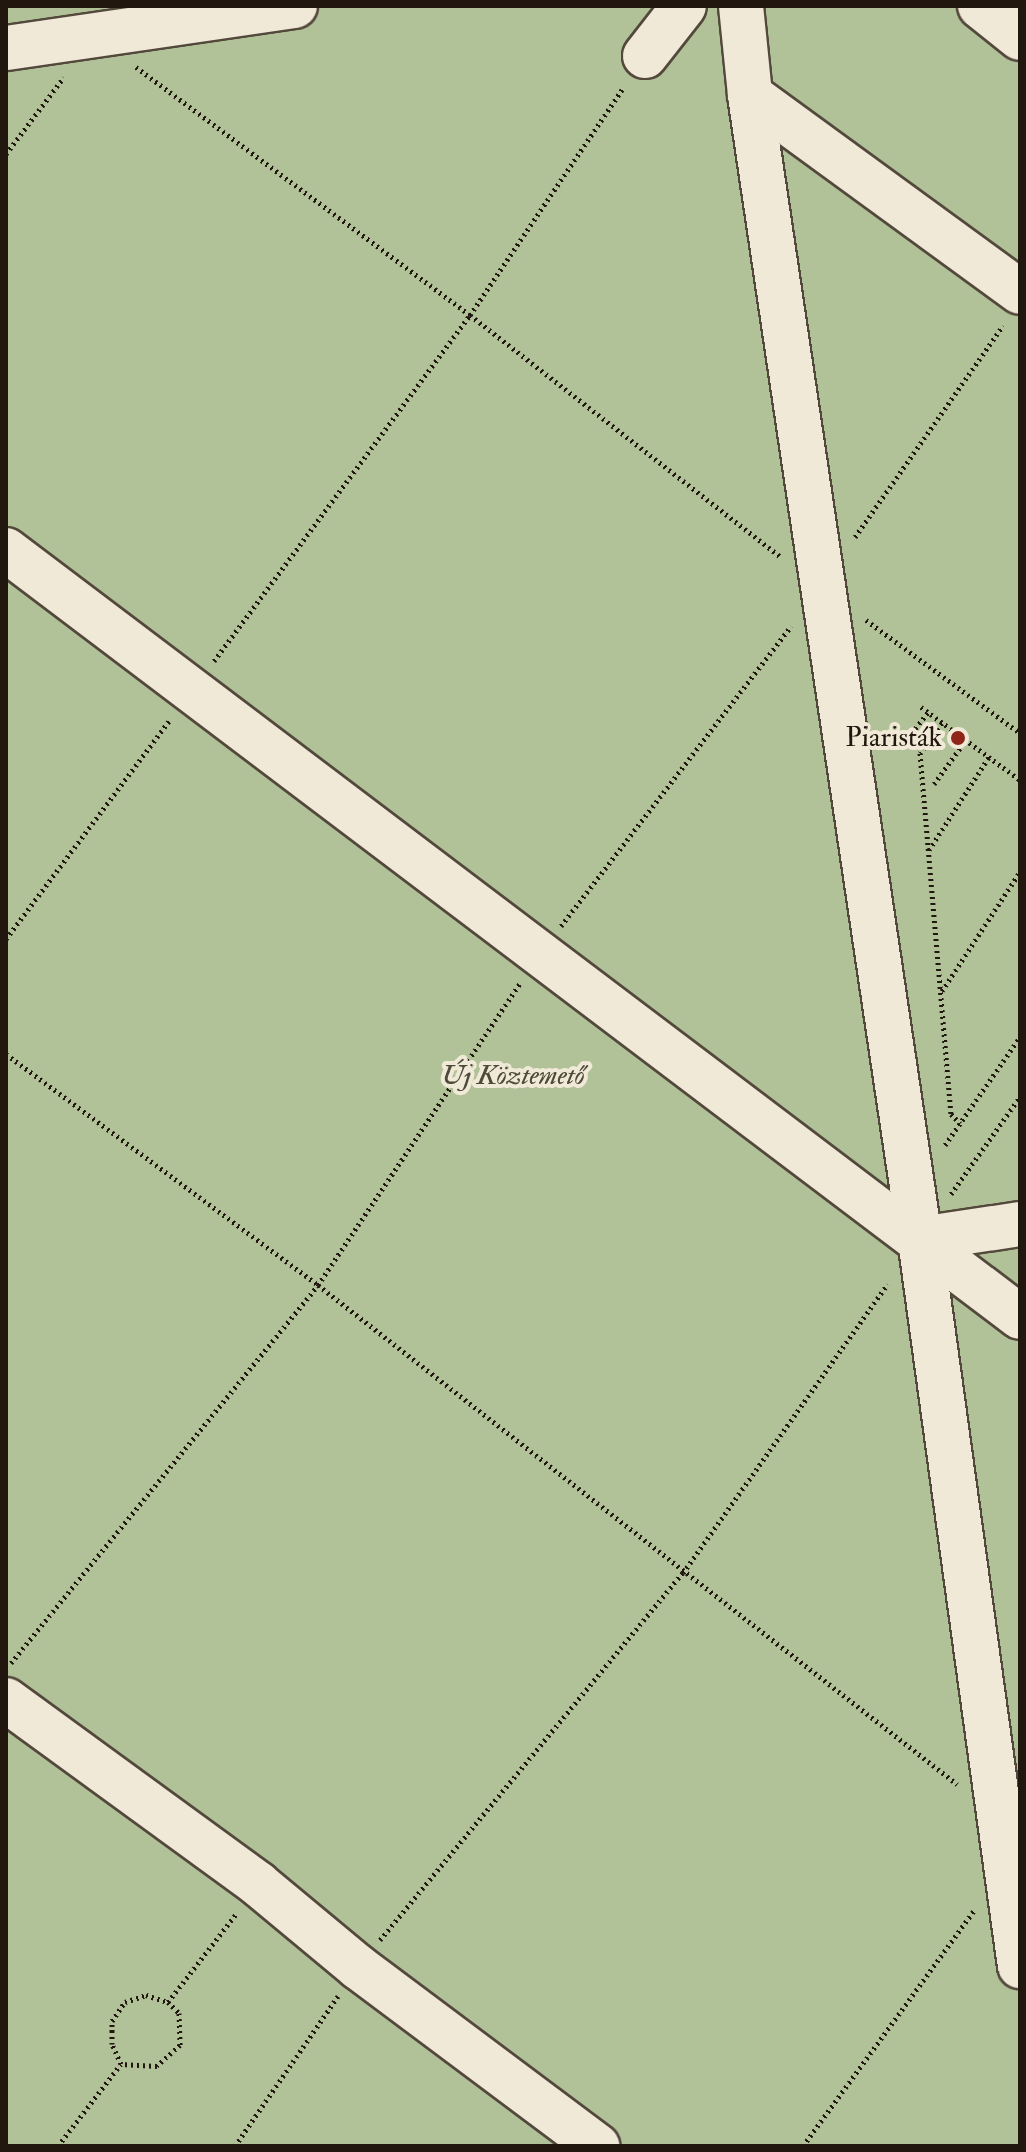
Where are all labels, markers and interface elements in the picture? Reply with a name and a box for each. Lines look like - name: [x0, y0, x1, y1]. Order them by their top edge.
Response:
- place label: Piaristák: [845, 721, 942, 755]
- marker: Piaristák: [949, 729, 967, 747]
- park label: Új Köztemető: [441, 1059, 585, 1093]

